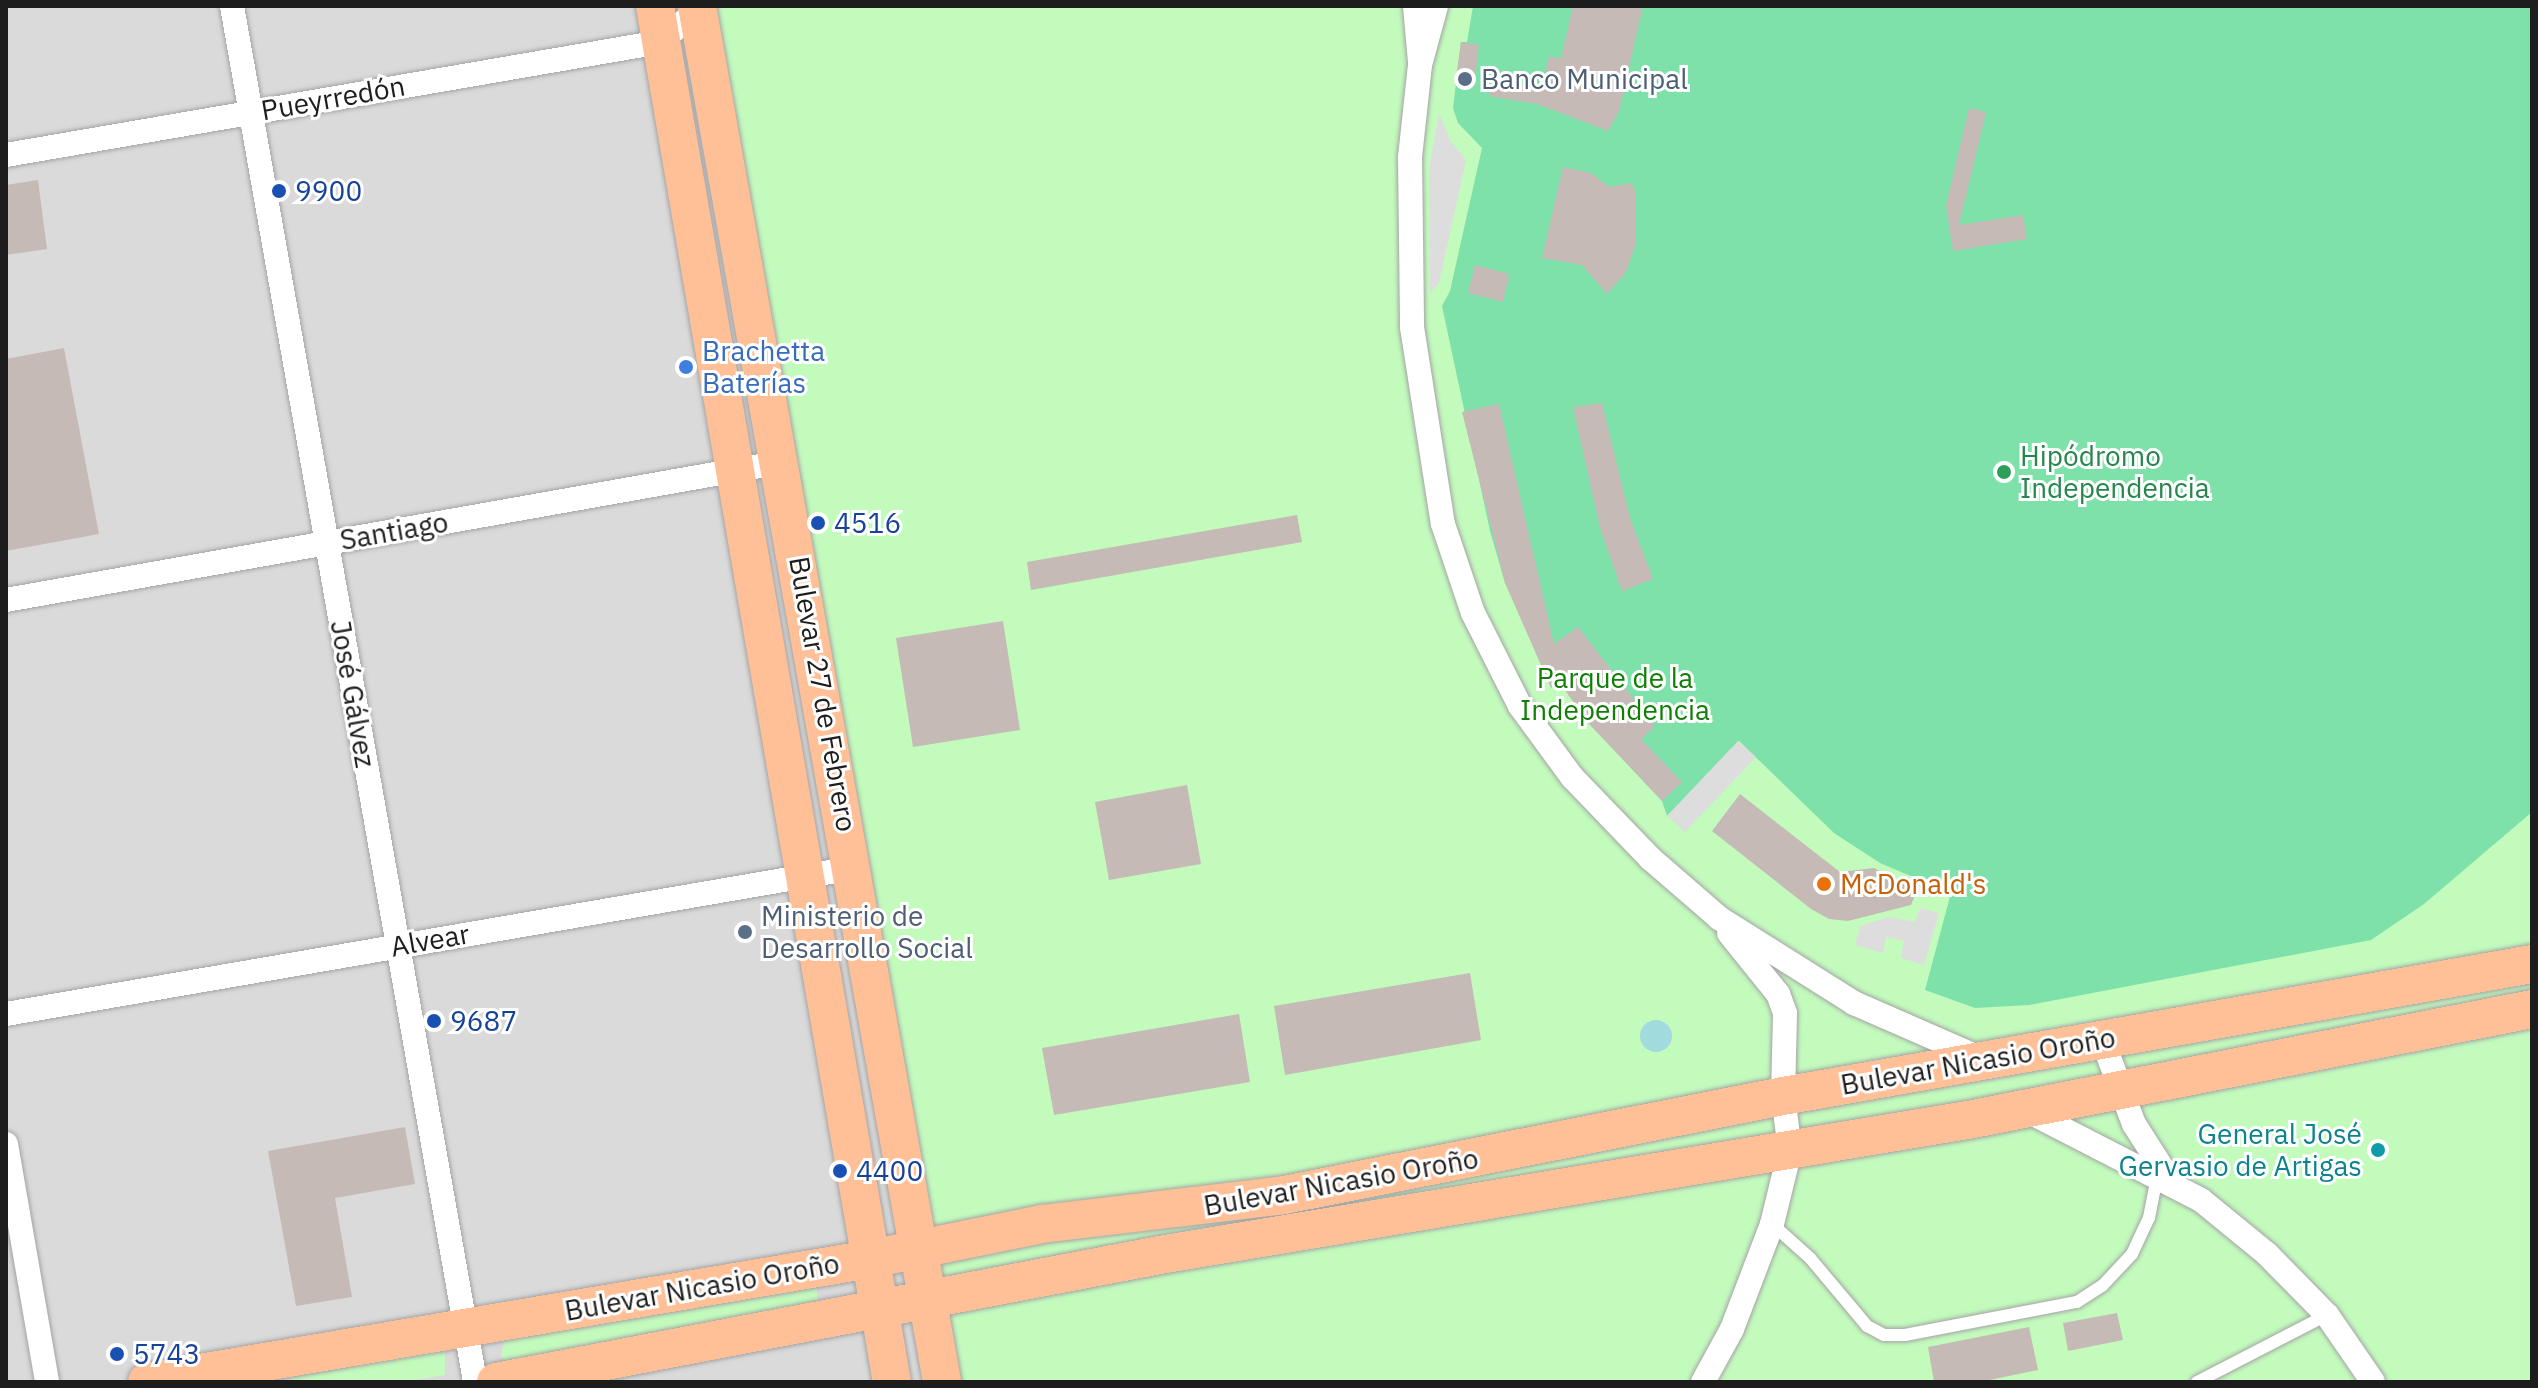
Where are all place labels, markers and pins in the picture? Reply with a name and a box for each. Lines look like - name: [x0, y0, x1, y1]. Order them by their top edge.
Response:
- place label: Banco Municipal: [1481, 62, 1688, 96]
- marker: Banco Municipal: [1456, 70, 1474, 88]
- place label: 9900: [295, 174, 362, 208]
- marker: 9900: [270, 182, 288, 200]
- place label: Brachetta Baterías: [702, 334, 825, 400]
- marker: Brachetta Baterías: [677, 358, 695, 376]
- place label: Hipódromo Independencia: [2020, 439, 2210, 505]
- marker: Hipódromo Independencia: [1995, 463, 2013, 481]
- place label: 4516: [834, 506, 901, 540]
- marker: 4516: [809, 514, 827, 532]
- place label: McDonald's: [1840, 867, 1986, 901]
- marker: McDonald's: [1815, 875, 1833, 893]
- place label: Ministerio de Desarrollo Social: [761, 899, 973, 965]
- marker: Ministerio de Desarrollo Social: [736, 923, 754, 941]
- place label: 9687: [450, 1004, 517, 1038]
- marker: 9687: [425, 1012, 443, 1030]
- place label: General José Gervasio de Artigas: [2119, 1117, 2362, 1183]
- marker: General José Gervasio de Artigas: [2369, 1141, 2387, 1159]
- place label: 4400: [856, 1154, 923, 1188]
- marker: 4400: [831, 1162, 849, 1180]
- place label: 5743: [133, 1337, 200, 1371]
- marker: 5743: [108, 1345, 126, 1363]

